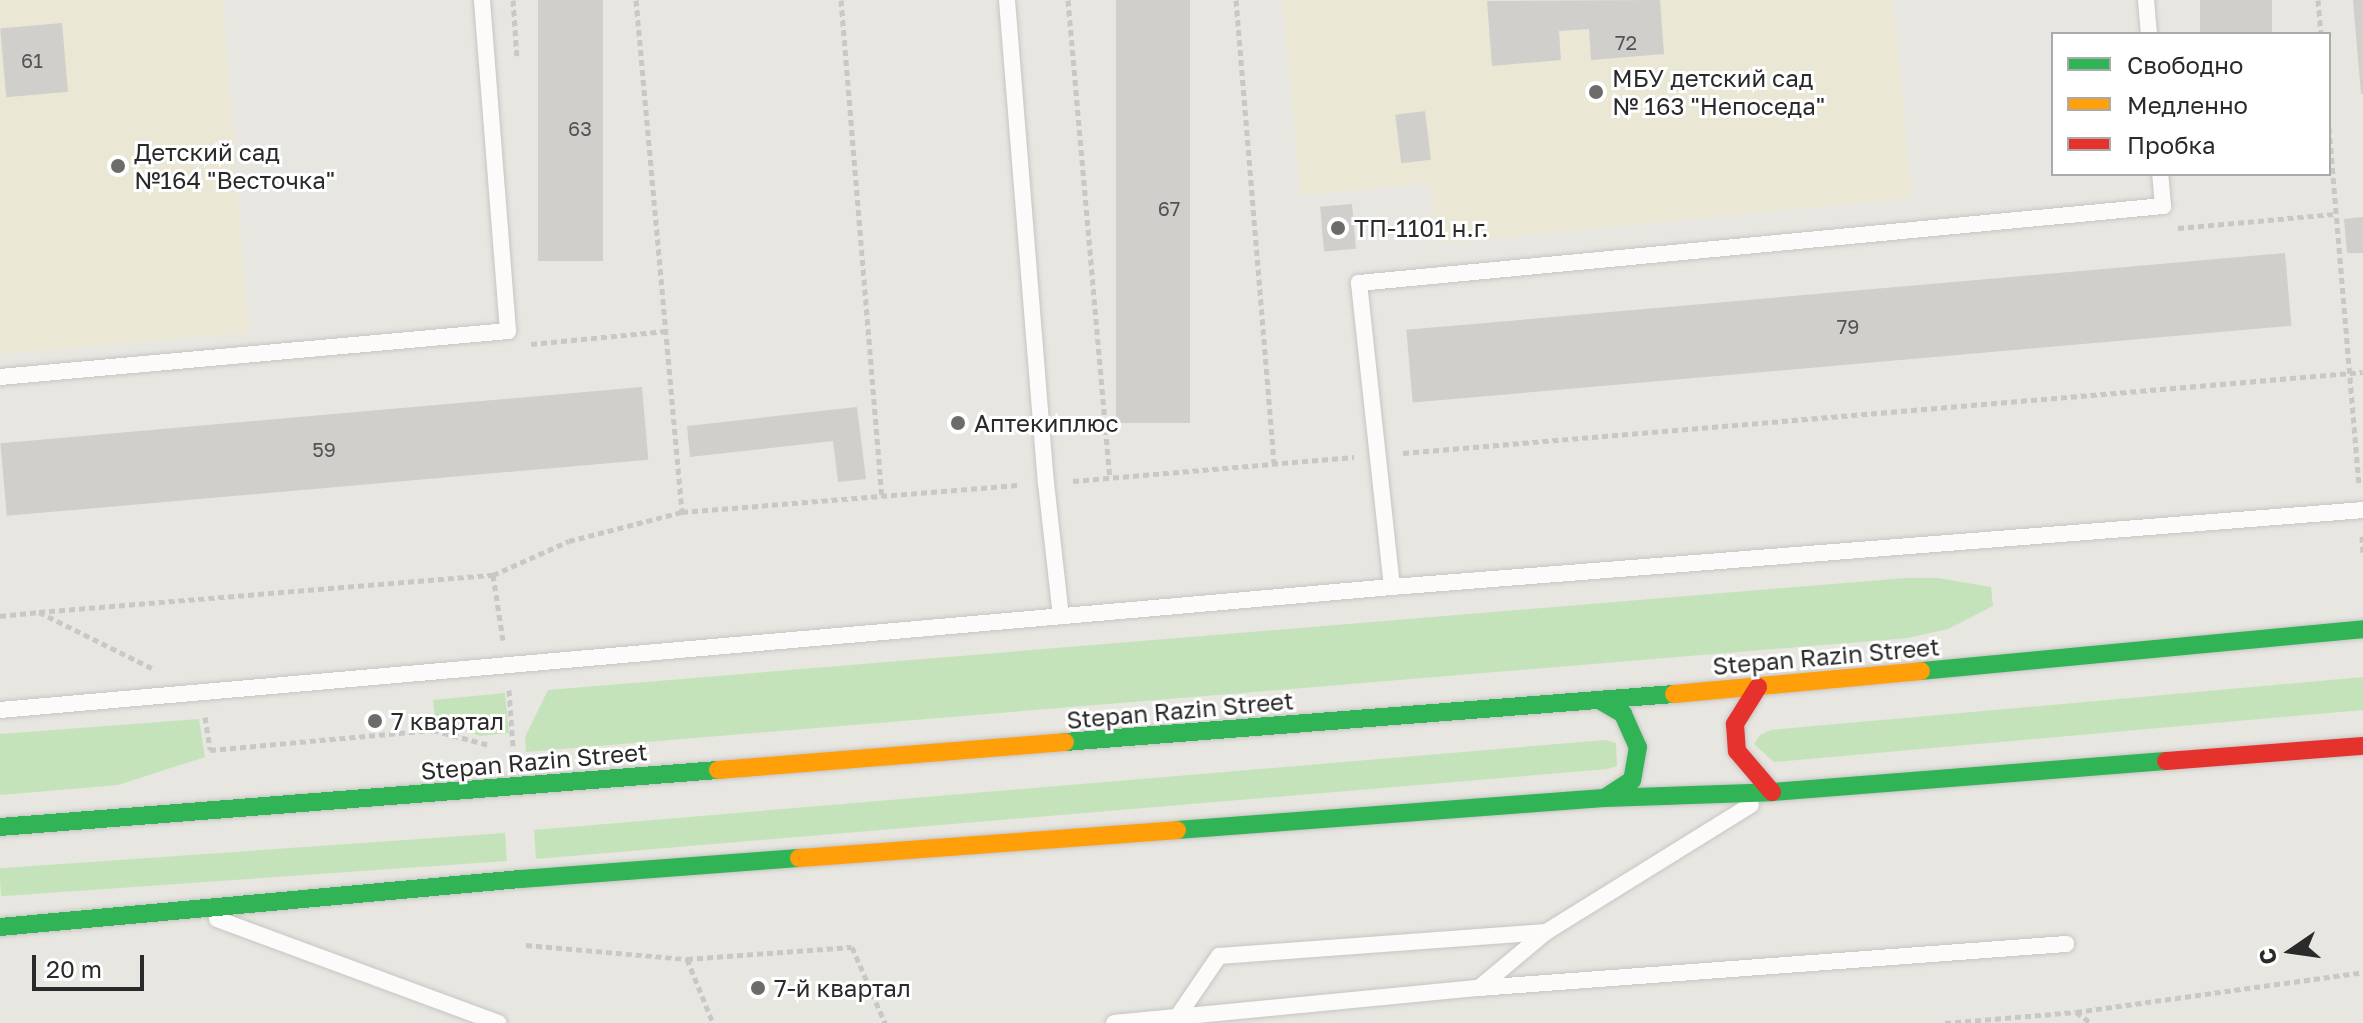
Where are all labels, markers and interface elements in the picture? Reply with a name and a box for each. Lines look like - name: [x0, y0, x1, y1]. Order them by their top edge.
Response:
- house number: 72: [1615, 30, 1637, 54]
- legend: [2051, 32, 2331, 176]
- house number: 61: [21, 48, 43, 72]
- text: Свободно: [2127, 50, 2243, 79]
- place label: МБУ детский сад № 163 "Непоседа": [1612, 64, 1825, 120]
- marker: МБУ детский сад № 163 "Непоседа": [1587, 83, 1605, 101]
- text: Медленно: [2127, 90, 2248, 119]
- house number: 63: [568, 116, 592, 140]
- text: Пробка: [2127, 130, 2216, 159]
- place label: Детский сад №164 "Весточка": [134, 138, 335, 194]
- marker: Детский сад №164 "Весточка": [109, 157, 127, 175]
- house number: 67: [1158, 196, 1180, 220]
- place label: ТП-1101 н.г.: [1354, 214, 1489, 242]
- marker: ТП-1101 н.г.: [1329, 219, 1347, 237]
- house number: 79: [1837, 314, 1859, 338]
- place label: Аптекиплюс: [974, 409, 1118, 437]
- marker: Аптекиплюс: [949, 414, 967, 432]
- house number: 59: [312, 437, 336, 461]
- street label: Stepan Razin Street: [1711, 632, 1941, 680]
- street label: Stepan Razin Street: [1065, 686, 1295, 734]
- place label: 7 квартал: [391, 707, 504, 735]
- marker: 7 квартал: [366, 712, 384, 730]
- street label: Stepan Razin Street: [419, 737, 649, 785]
- north arrow: [2251, 911, 2331, 991]
- scale bar: [36, 939, 148, 989]
- text: С: [2252, 946, 2282, 967]
- text: 20 m: [46, 954, 102, 983]
- place label: 7-й квартал: [774, 974, 911, 1002]
- marker: 7-й квартал: [749, 979, 767, 997]

